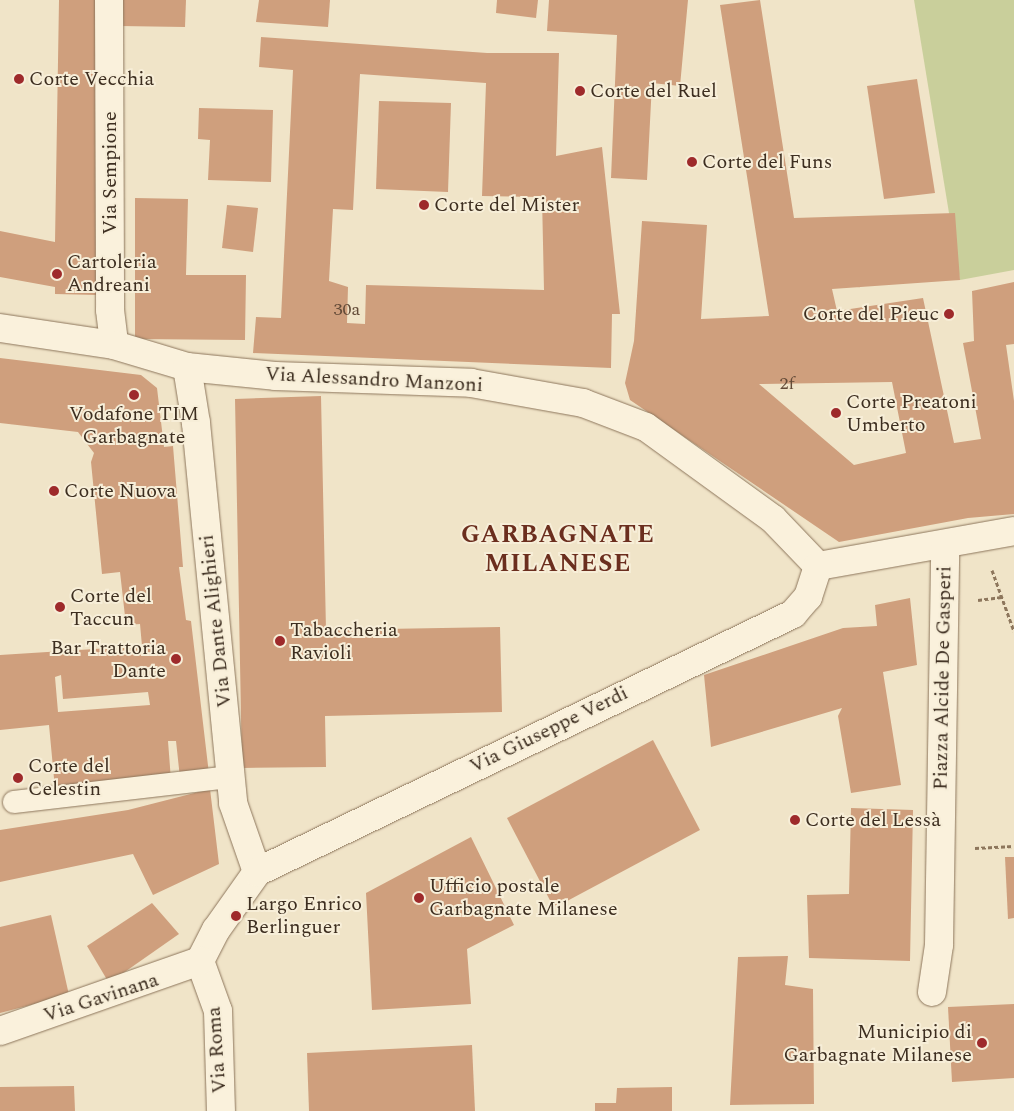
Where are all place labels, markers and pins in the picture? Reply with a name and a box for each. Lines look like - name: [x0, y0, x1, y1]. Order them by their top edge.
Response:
- place label: Corte Vecchia: [29, 67, 154, 91]
- marker: Corte Vecchia: [13, 73, 25, 85]
- place label: Corte del Ruel: [590, 79, 717, 103]
- marker: Corte del Ruel: [574, 85, 586, 97]
- place label: Corte del Funs: [702, 150, 832, 174]
- marker: Corte del Funs: [686, 156, 698, 168]
- place label: Corte del Mister: [434, 193, 579, 217]
- marker: Corte del Mister: [418, 199, 430, 211]
- place label: Cartoleria Andreani: [67, 250, 157, 297]
- marker: Cartoleria Andreani: [51, 268, 63, 280]
- place label: Corte del Pieuc: [803, 302, 939, 326]
- marker: Corte del Pieuc: [943, 308, 955, 320]
- marker: Vodafone TIM Garbagnate: [128, 389, 140, 401]
- place label: Corte Preatoni Umberto: [846, 390, 977, 437]
- place label: Vodafone TIM Garbagnate: [69, 403, 199, 450]
- marker: Corte Preatoni Umberto: [830, 407, 842, 419]
- place label: Corte Nuova: [64, 479, 176, 503]
- marker: Corte Nuova: [48, 485, 60, 497]
- place label: Corte del Taccun: [70, 584, 152, 631]
- marker: Corte del Taccun: [54, 601, 66, 613]
- place label: Tabaccheria Ravioli: [290, 618, 398, 665]
- marker: Tabaccheria Ravioli: [274, 635, 286, 647]
- place label: Bar Trattoria Dante: [50, 636, 166, 683]
- marker: Bar Trattoria Dante: [170, 653, 182, 665]
- place label: Corte del Celestin: [28, 754, 110, 801]
- marker: Corte del Celestin: [12, 772, 24, 784]
- place label: Corte del Lessà: [805, 808, 941, 832]
- marker: Corte del Lessà: [789, 814, 801, 826]
- place label: Ufficio postale Garbagnate Milanese: [429, 874, 618, 921]
- place label: Largo Enrico Berlinguer: [246, 892, 362, 939]
- marker: Ufficio postale Garbagnate Milanese: [413, 892, 425, 904]
- marker: Largo Enrico Berlinguer: [230, 910, 242, 922]
- place label: Municipio di Garbagnate Milanese: [783, 1020, 972, 1067]
- marker: Municipio di Garbagnate Milanese: [976, 1037, 988, 1049]

